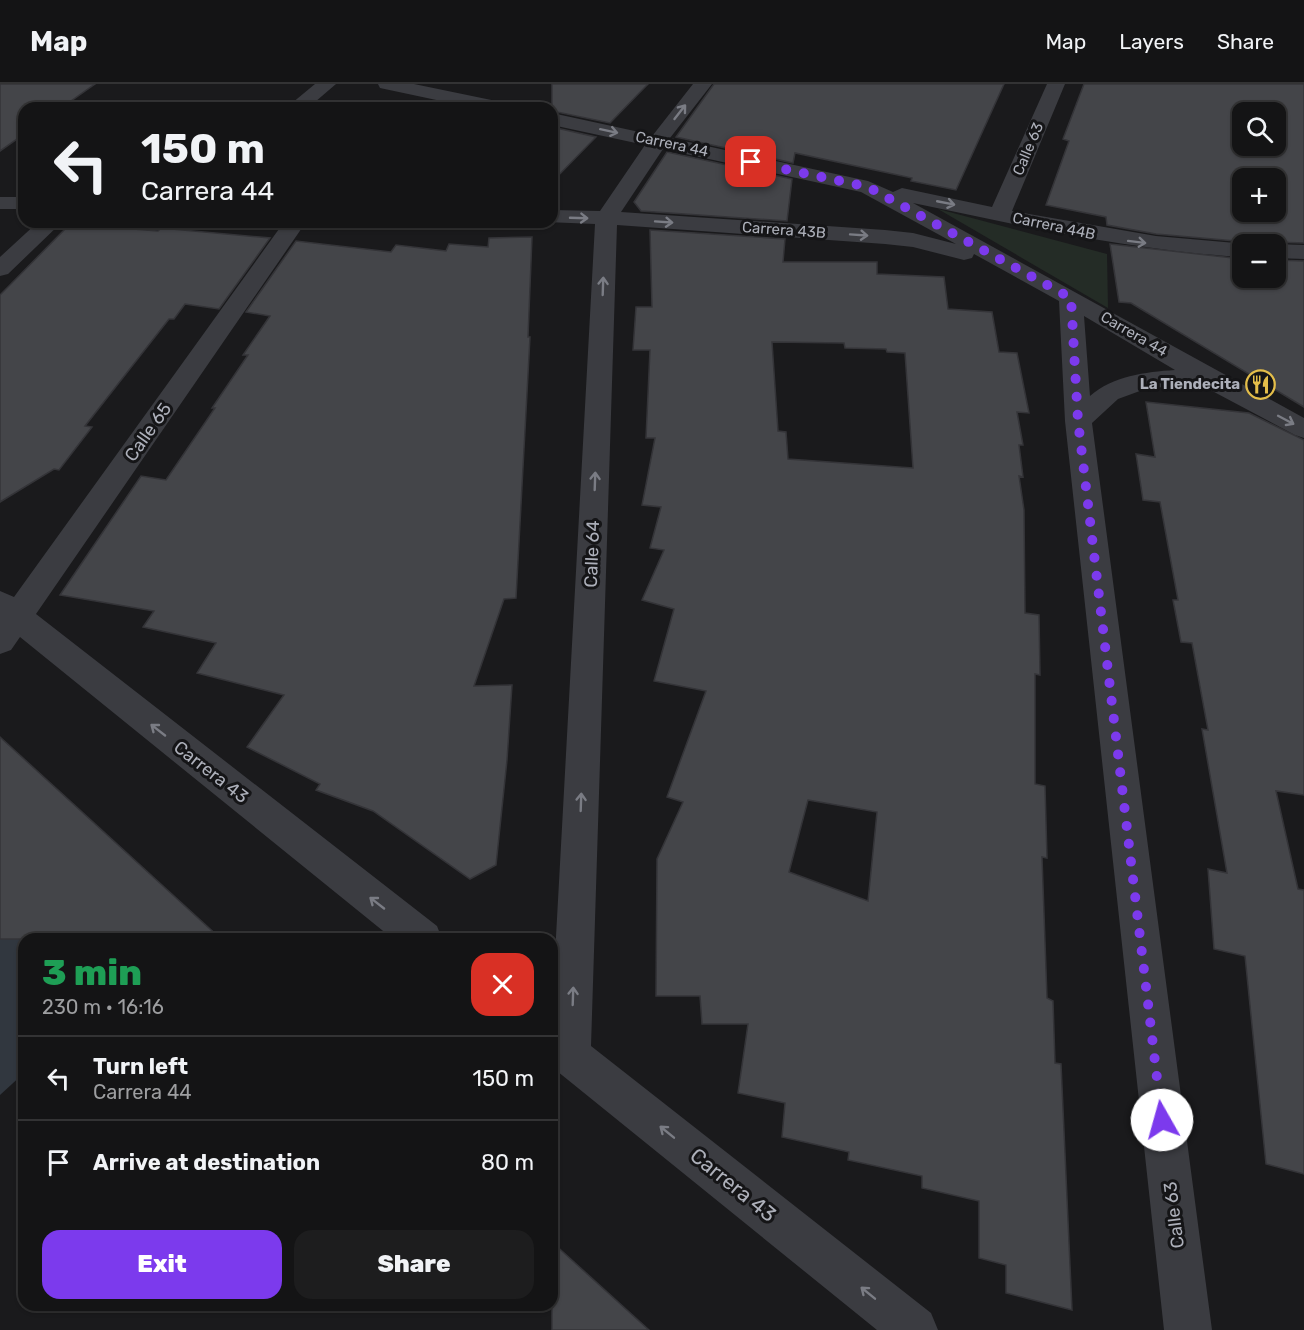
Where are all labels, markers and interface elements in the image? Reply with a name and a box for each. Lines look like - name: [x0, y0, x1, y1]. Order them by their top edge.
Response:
- text: Map: [30, 25, 87, 58]
- text: Map: [1045, 29, 1086, 54]
- text: Layers: [1119, 29, 1184, 54]
- text: Share: [1217, 29, 1274, 54]
- map controls: [1232, 102, 1286, 288]
- button: search: [1232, 102, 1286, 156]
- one-way arrow: [674, 105, 687, 121]
- street label: Calle 63: [1009, 120, 1047, 178]
- text: 150 m: [141, 124, 265, 174]
- icon: left: [42, 126, 120, 204]
- one-way arrow: [599, 126, 619, 137]
- street label: Carrera 44: [634, 127, 710, 161]
- pin: [725, 136, 776, 187]
- icon: arrive: [734, 145, 767, 178]
- button: +: [1232, 168, 1286, 222]
- text: Carrera 44: [141, 175, 274, 207]
- one-way arrow: [936, 198, 955, 209]
- street label: Carrera 44B: [1011, 208, 1097, 244]
- one-way arrow: [569, 212, 589, 223]
- one-way arrow: [654, 217, 674, 228]
- street label: Carrera 43B: [742, 218, 826, 242]
- one-way arrow: [848, 230, 868, 241]
- button: −: [1232, 234, 1286, 288]
- one-way arrow: [1127, 236, 1147, 247]
- one-way arrow: [598, 277, 609, 297]
- street label: Carrera 44: [1097, 308, 1171, 360]
- restaurant icon: La Tiendecita: [1245, 368, 1277, 400]
- place label: La Tiendecita: [1140, 375, 1240, 393]
- street label: Calle 65: [120, 398, 176, 466]
- one-way arrow: [1277, 415, 1295, 426]
- one-way arrow: [589, 471, 600, 491]
- street label: Calle 64: [580, 520, 604, 588]
- one-way arrow: [150, 724, 166, 737]
- street label: Carrera 43: [169, 736, 253, 808]
- one-way arrow: [576, 792, 587, 812]
- one-way arrow: [369, 896, 385, 909]
- text: 3 min: [42, 951, 142, 994]
- button: close: [471, 953, 534, 1016]
- one-way arrow: [567, 987, 578, 1007]
- text: 230 m · 16:16: [42, 995, 164, 1019]
- text: Turn left: [93, 1053, 188, 1080]
- icon: left: [42, 1062, 75, 1095]
- text: 150 m: [473, 1065, 534, 1092]
- text: Carrera 44: [93, 1080, 192, 1104]
- position arrow: [1130, 1088, 1194, 1152]
- one-way arrow: [659, 1126, 675, 1139]
- street label: Carrera 43: [685, 1142, 781, 1227]
- icon: arrive: [42, 1146, 75, 1179]
- text: Arrive at destination: [93, 1149, 320, 1176]
- text: 80 m: [481, 1149, 534, 1176]
- street label: Calle 63: [1159, 1180, 1189, 1250]
- button: Exit: [42, 1230, 282, 1299]
- button: Share: [294, 1230, 534, 1299]
- one-way arrow: [861, 1287, 877, 1300]

